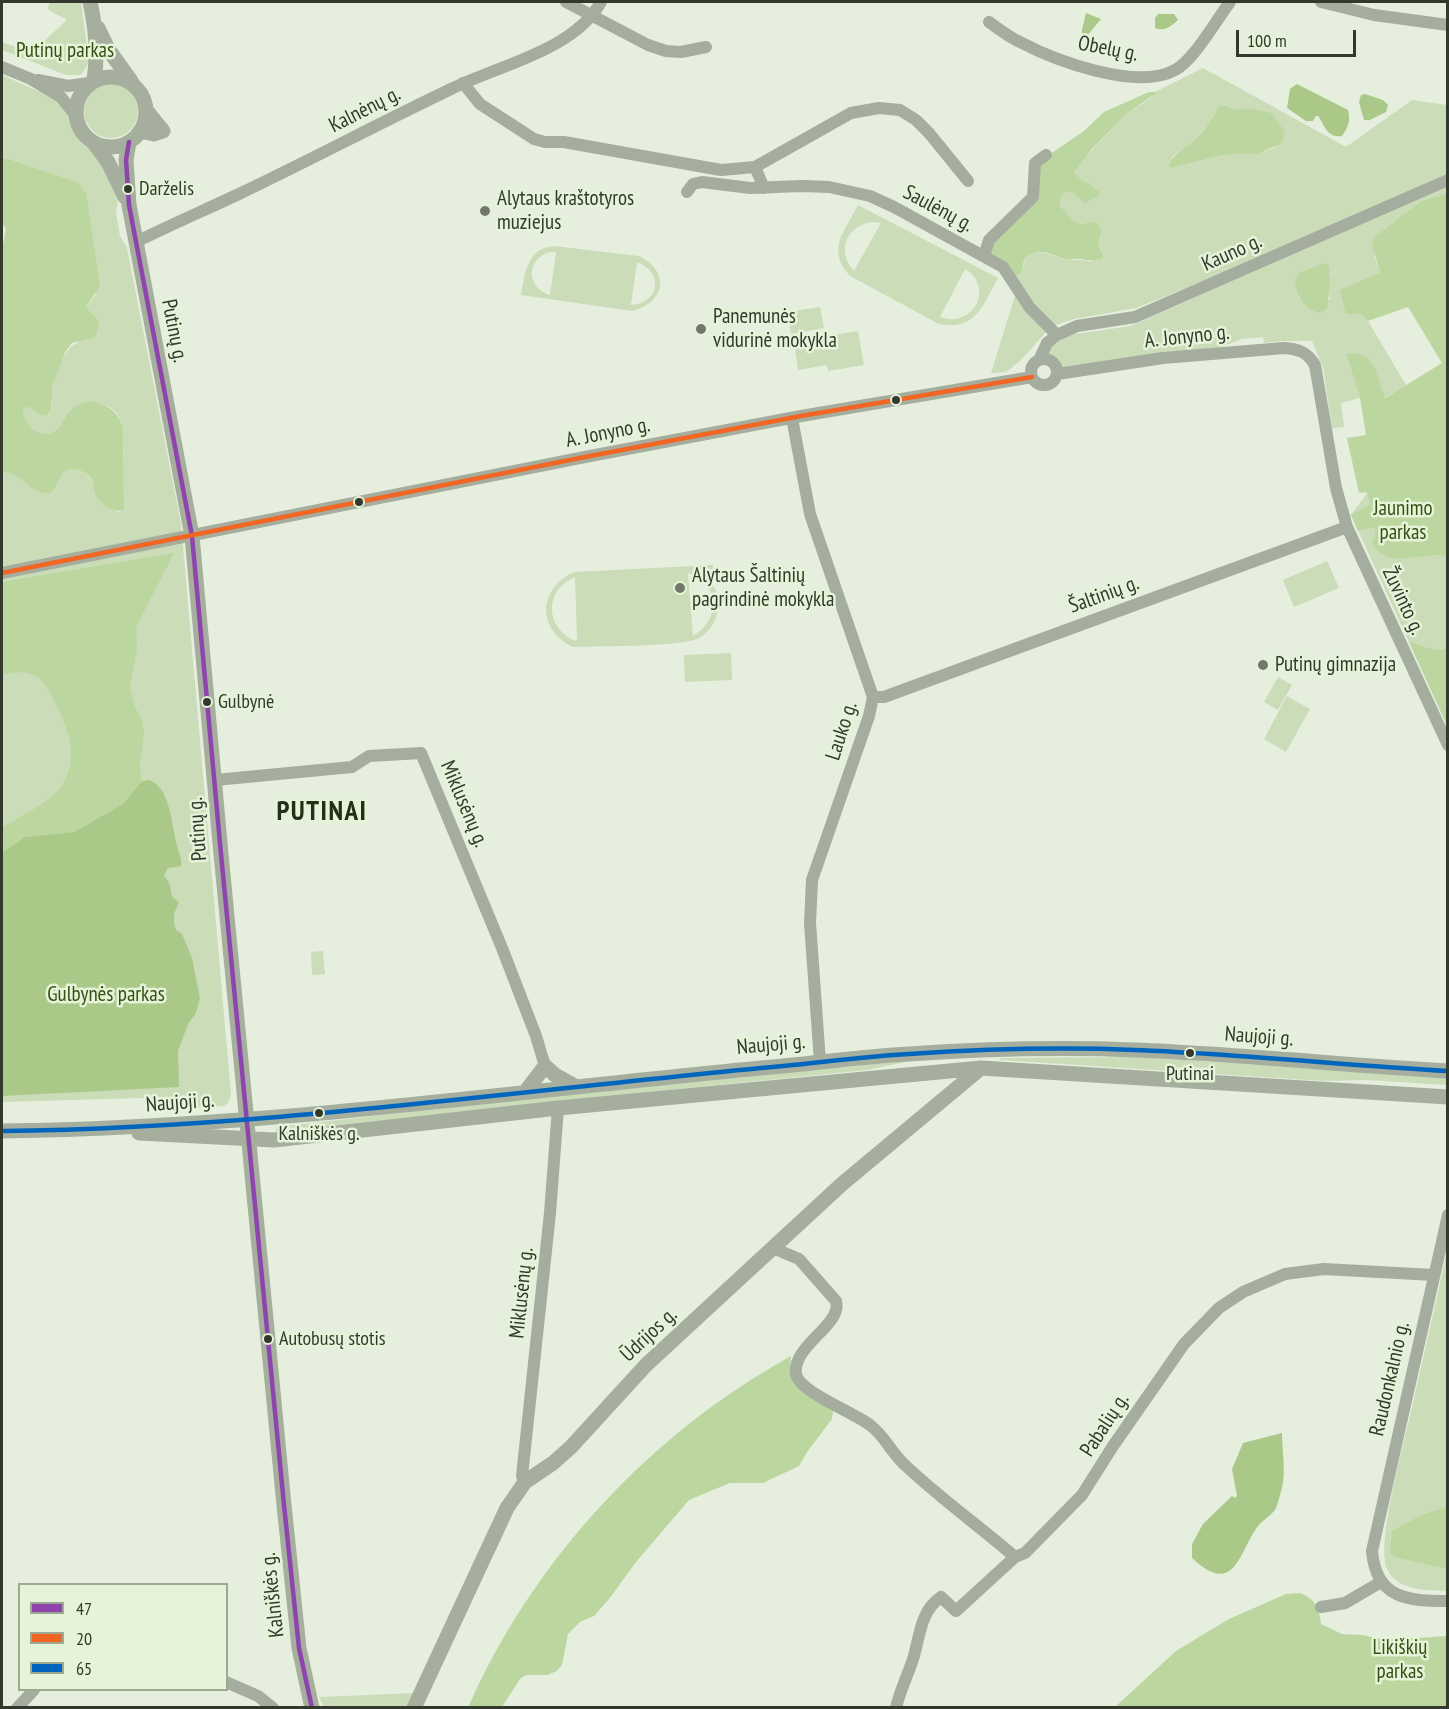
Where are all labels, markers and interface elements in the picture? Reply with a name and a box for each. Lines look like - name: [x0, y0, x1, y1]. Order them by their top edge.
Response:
- scale bar: [1239, 18, 1359, 56]
- text: 100 m: [1247, 29, 1287, 52]
- street label: Obelų g.: [1076, 31, 1140, 67]
- park label: Putinų parkas: [16, 38, 114, 64]
- street label: Kalnėnų g.: [325, 81, 405, 139]
- place label: Darželis: [139, 177, 194, 201]
- street label: Saulėnų g.: [899, 180, 977, 238]
- marker: Darželis: [122, 183, 134, 195]
- place label: Alytaus kraštotyros muziejus: [497, 186, 634, 236]
- marker: Alytaus kraštotyros muziejus: [478, 204, 492, 218]
- street label: Kauno g.: [1198, 229, 1266, 277]
- street label: Putinų g.: [156, 297, 192, 365]
- place label: Panemunės vidurinė mokykla: [713, 304, 837, 354]
- street label: A. Jonyno g.: [1143, 320, 1231, 354]
- marker: Panemunės vidurinė mokykla: [694, 322, 708, 336]
- unlabelled marker: [890, 394, 902, 406]
- street label: A. Jonyno g.: [564, 412, 652, 454]
- unlabelled marker: [353, 496, 365, 508]
- park label: Jaunimo parkas: [1373, 496, 1433, 546]
- place label: Alytaus Šaltinių pagrindinė mokykla: [692, 563, 834, 613]
- street label: Žuvinto g.: [1376, 563, 1430, 639]
- street label: Šaltinių g.: [1066, 571, 1142, 619]
- marker: Alytaus Šaltinių pagrindinė mokykla: [673, 581, 687, 595]
- place label: Putinų gimnazija: [1275, 652, 1396, 678]
- marker: Putinų gimnazija: [1256, 658, 1270, 672]
- place label: Gulbynė: [218, 690, 274, 714]
- marker: Gulbynė: [201, 696, 213, 708]
- street label: Lauko g.: [821, 698, 863, 764]
- street label: Miklusėnų g.: [435, 757, 493, 851]
- street label: Putinų g.: [183, 796, 213, 862]
- district label: PUTINAI: [276, 796, 368, 828]
- park label: Gulbynės parkas: [47, 982, 165, 1008]
- street label: Naujoji g.: [1224, 1022, 1294, 1052]
- street label: Naujoji g.: [736, 1029, 806, 1061]
- marker: Putinai: [1184, 1047, 1196, 1059]
- place label: Putinai: [1166, 1062, 1214, 1086]
- street label: Naujoji g.: [145, 1088, 215, 1118]
- marker: Kalniškės g.: [313, 1107, 325, 1119]
- place label: Kalniškės g.: [279, 1122, 359, 1146]
- street label: Miklusėnų g.: [505, 1246, 539, 1340]
- street label: Ūdrijos g.: [615, 1302, 683, 1368]
- street label: Raudonkalnio g.: [1365, 1319, 1415, 1439]
- place label: Autobusų stotis: [279, 1327, 385, 1351]
- marker: Autobusų stotis: [262, 1333, 274, 1345]
- street label: Pabalių g.: [1075, 1389, 1135, 1461]
- street label: Kalniškės g.: [256, 1551, 290, 1639]
- legend: [18, 1583, 228, 1691]
- text: 47: [76, 1597, 92, 1620]
- text: 20: [76, 1627, 92, 1650]
- park label: Likiškių parkas: [1373, 1635, 1427, 1685]
- text: 65: [76, 1657, 92, 1680]

